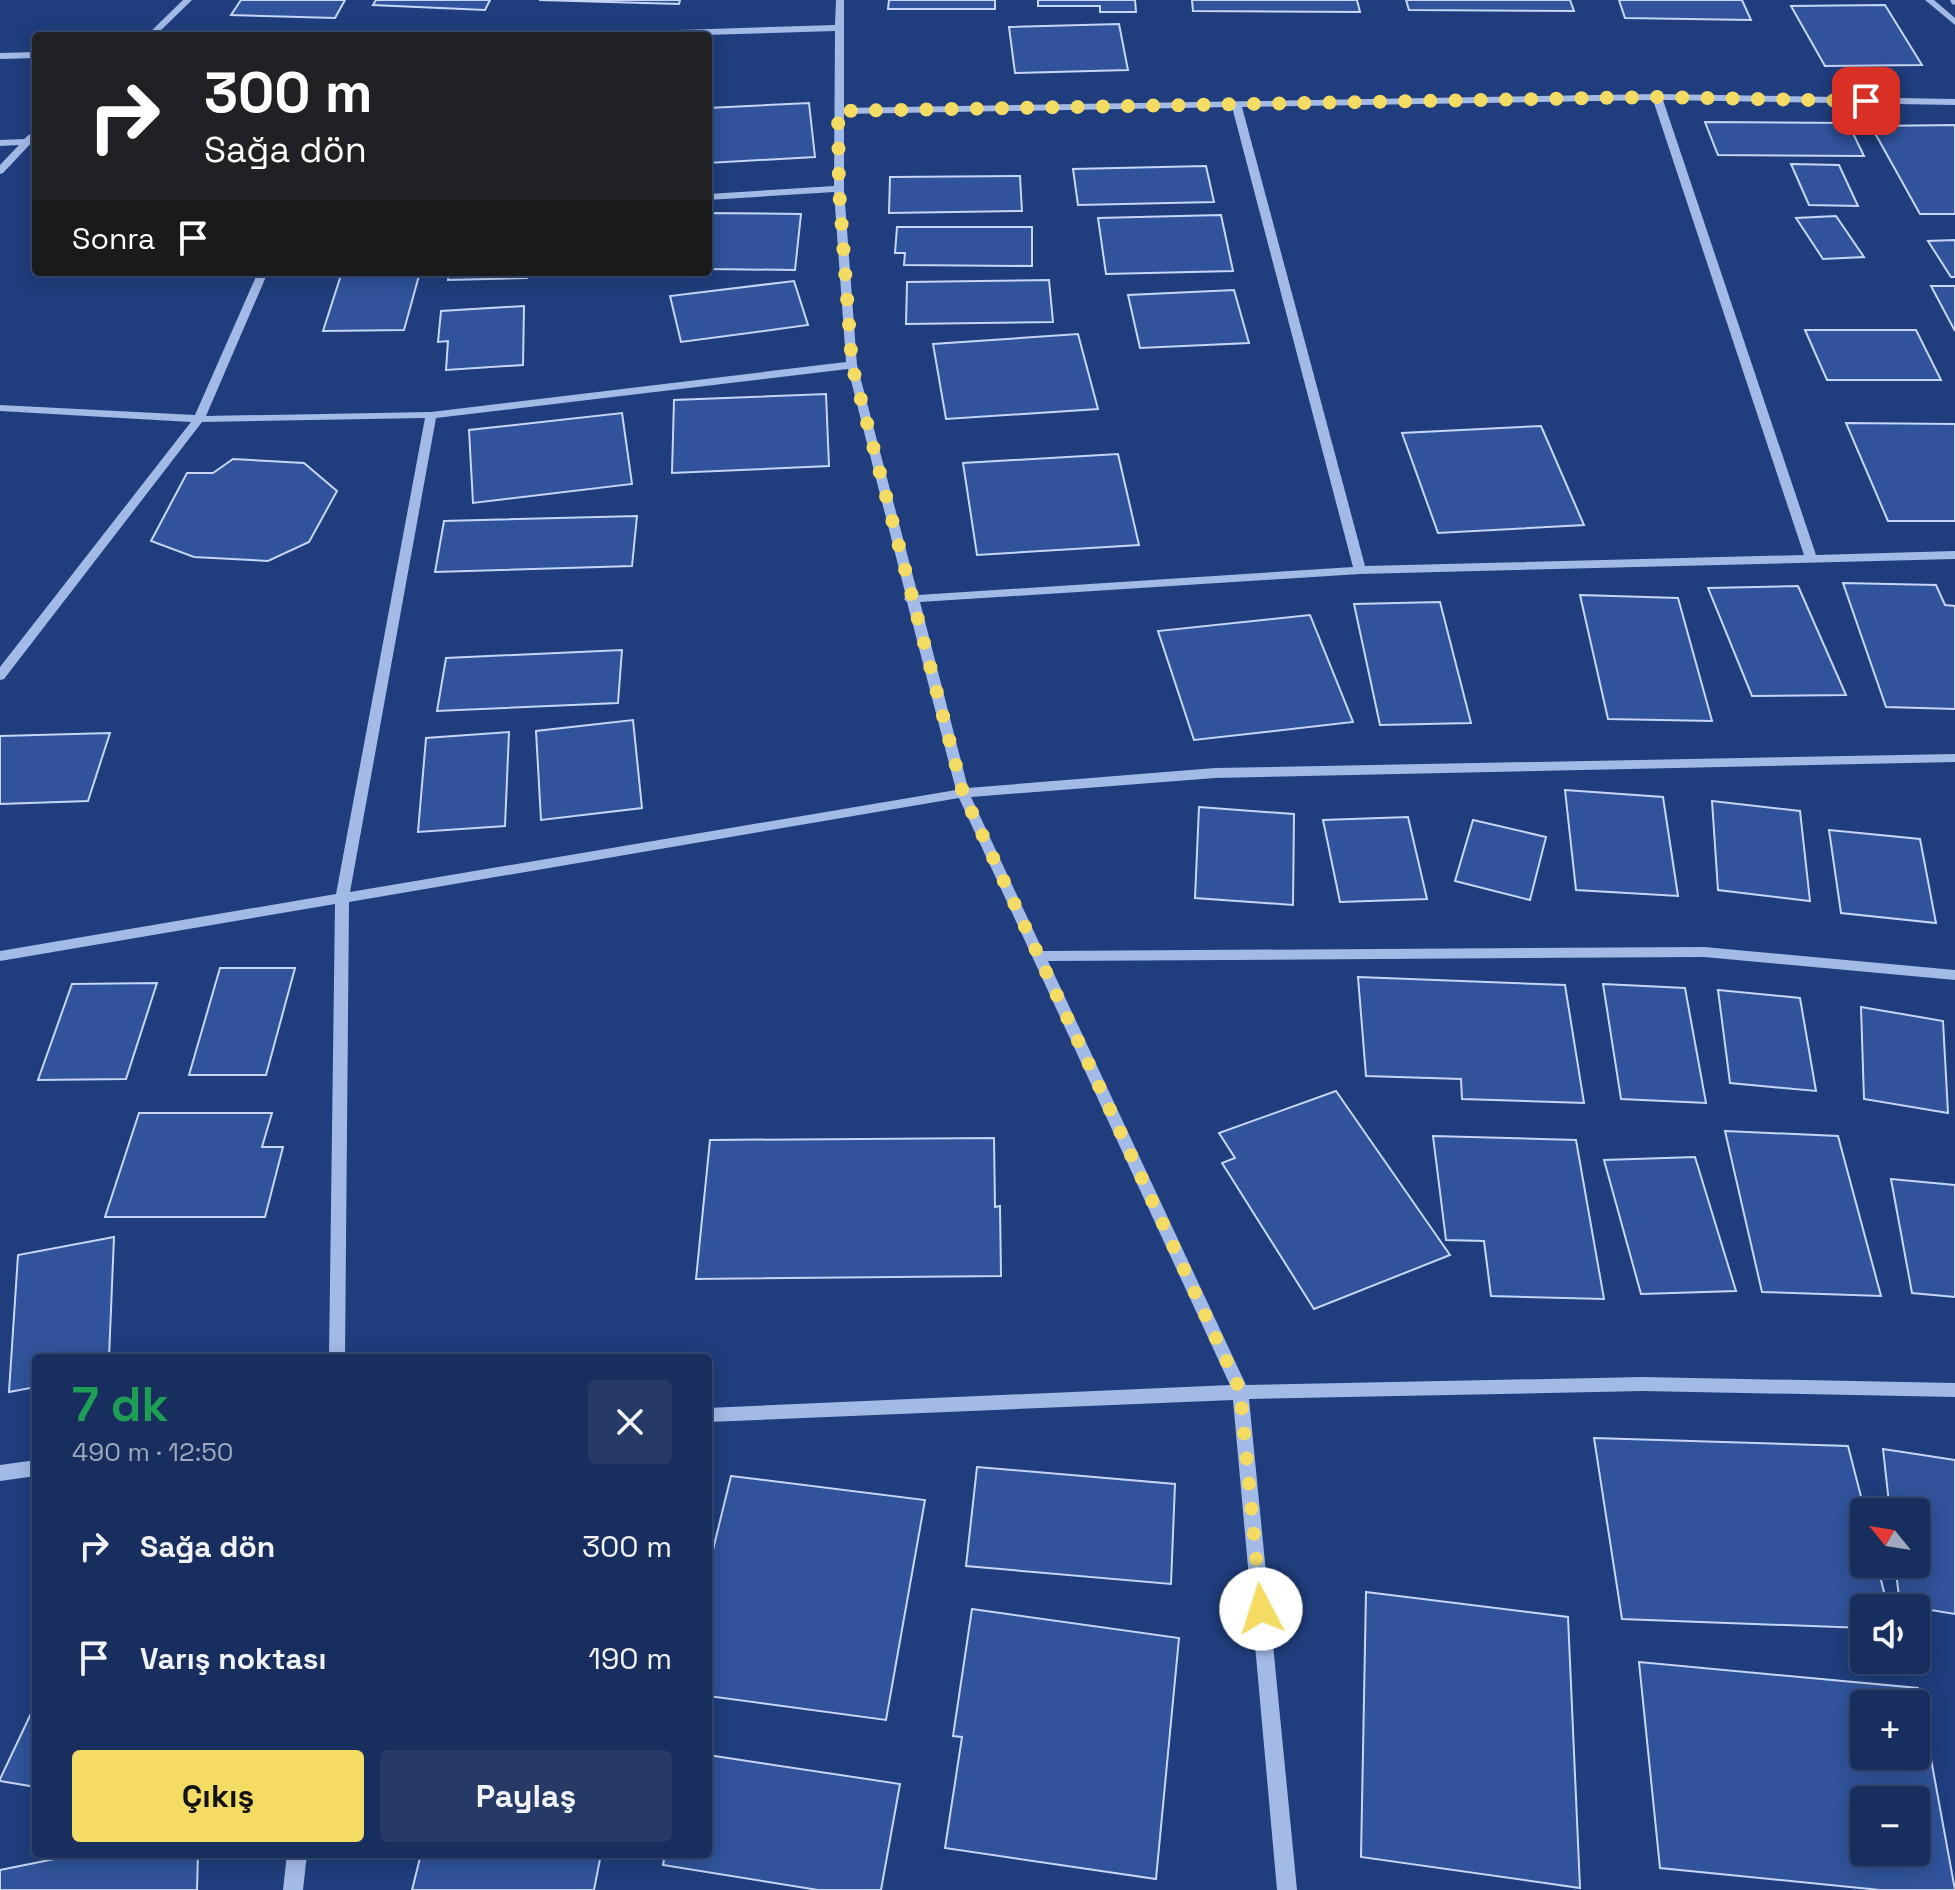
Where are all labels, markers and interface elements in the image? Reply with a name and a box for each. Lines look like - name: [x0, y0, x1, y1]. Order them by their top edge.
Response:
- text: 300 m: [204, 57, 373, 128]
- icon: right: [72, 64, 176, 168]
- pin: [1832, 67, 1900, 135]
- icon: arrive: [1844, 79, 1888, 123]
- text: Sağa dön: [204, 127, 367, 173]
- icon: arrive: [171, 216, 215, 260]
- text: Sonra: [72, 219, 155, 258]
- text: 7 dk: [72, 1374, 168, 1435]
- button: close: [588, 1380, 672, 1464]
- text: 490 m · 12:50: [72, 1435, 233, 1469]
- north arrow: [1850, 1498, 1930, 1578]
- map controls: [1850, 1498, 1930, 1866]
- icon: right: [72, 1524, 116, 1568]
- text: Sağa dön: [140, 1527, 275, 1566]
- text: 300 m: [582, 1527, 672, 1566]
- position arrow: [1219, 1567, 1303, 1651]
- button: sound: [1850, 1594, 1930, 1674]
- icon: arrive: [72, 1636, 116, 1680]
- text: Varış noktası: [140, 1639, 327, 1678]
- text: 190 m: [588, 1639, 672, 1678]
- button: +: [1850, 1690, 1930, 1770]
- button: Çıkış: [72, 1750, 364, 1842]
- button: Paylaş: [380, 1750, 672, 1842]
- button: −: [1850, 1786, 1930, 1866]

